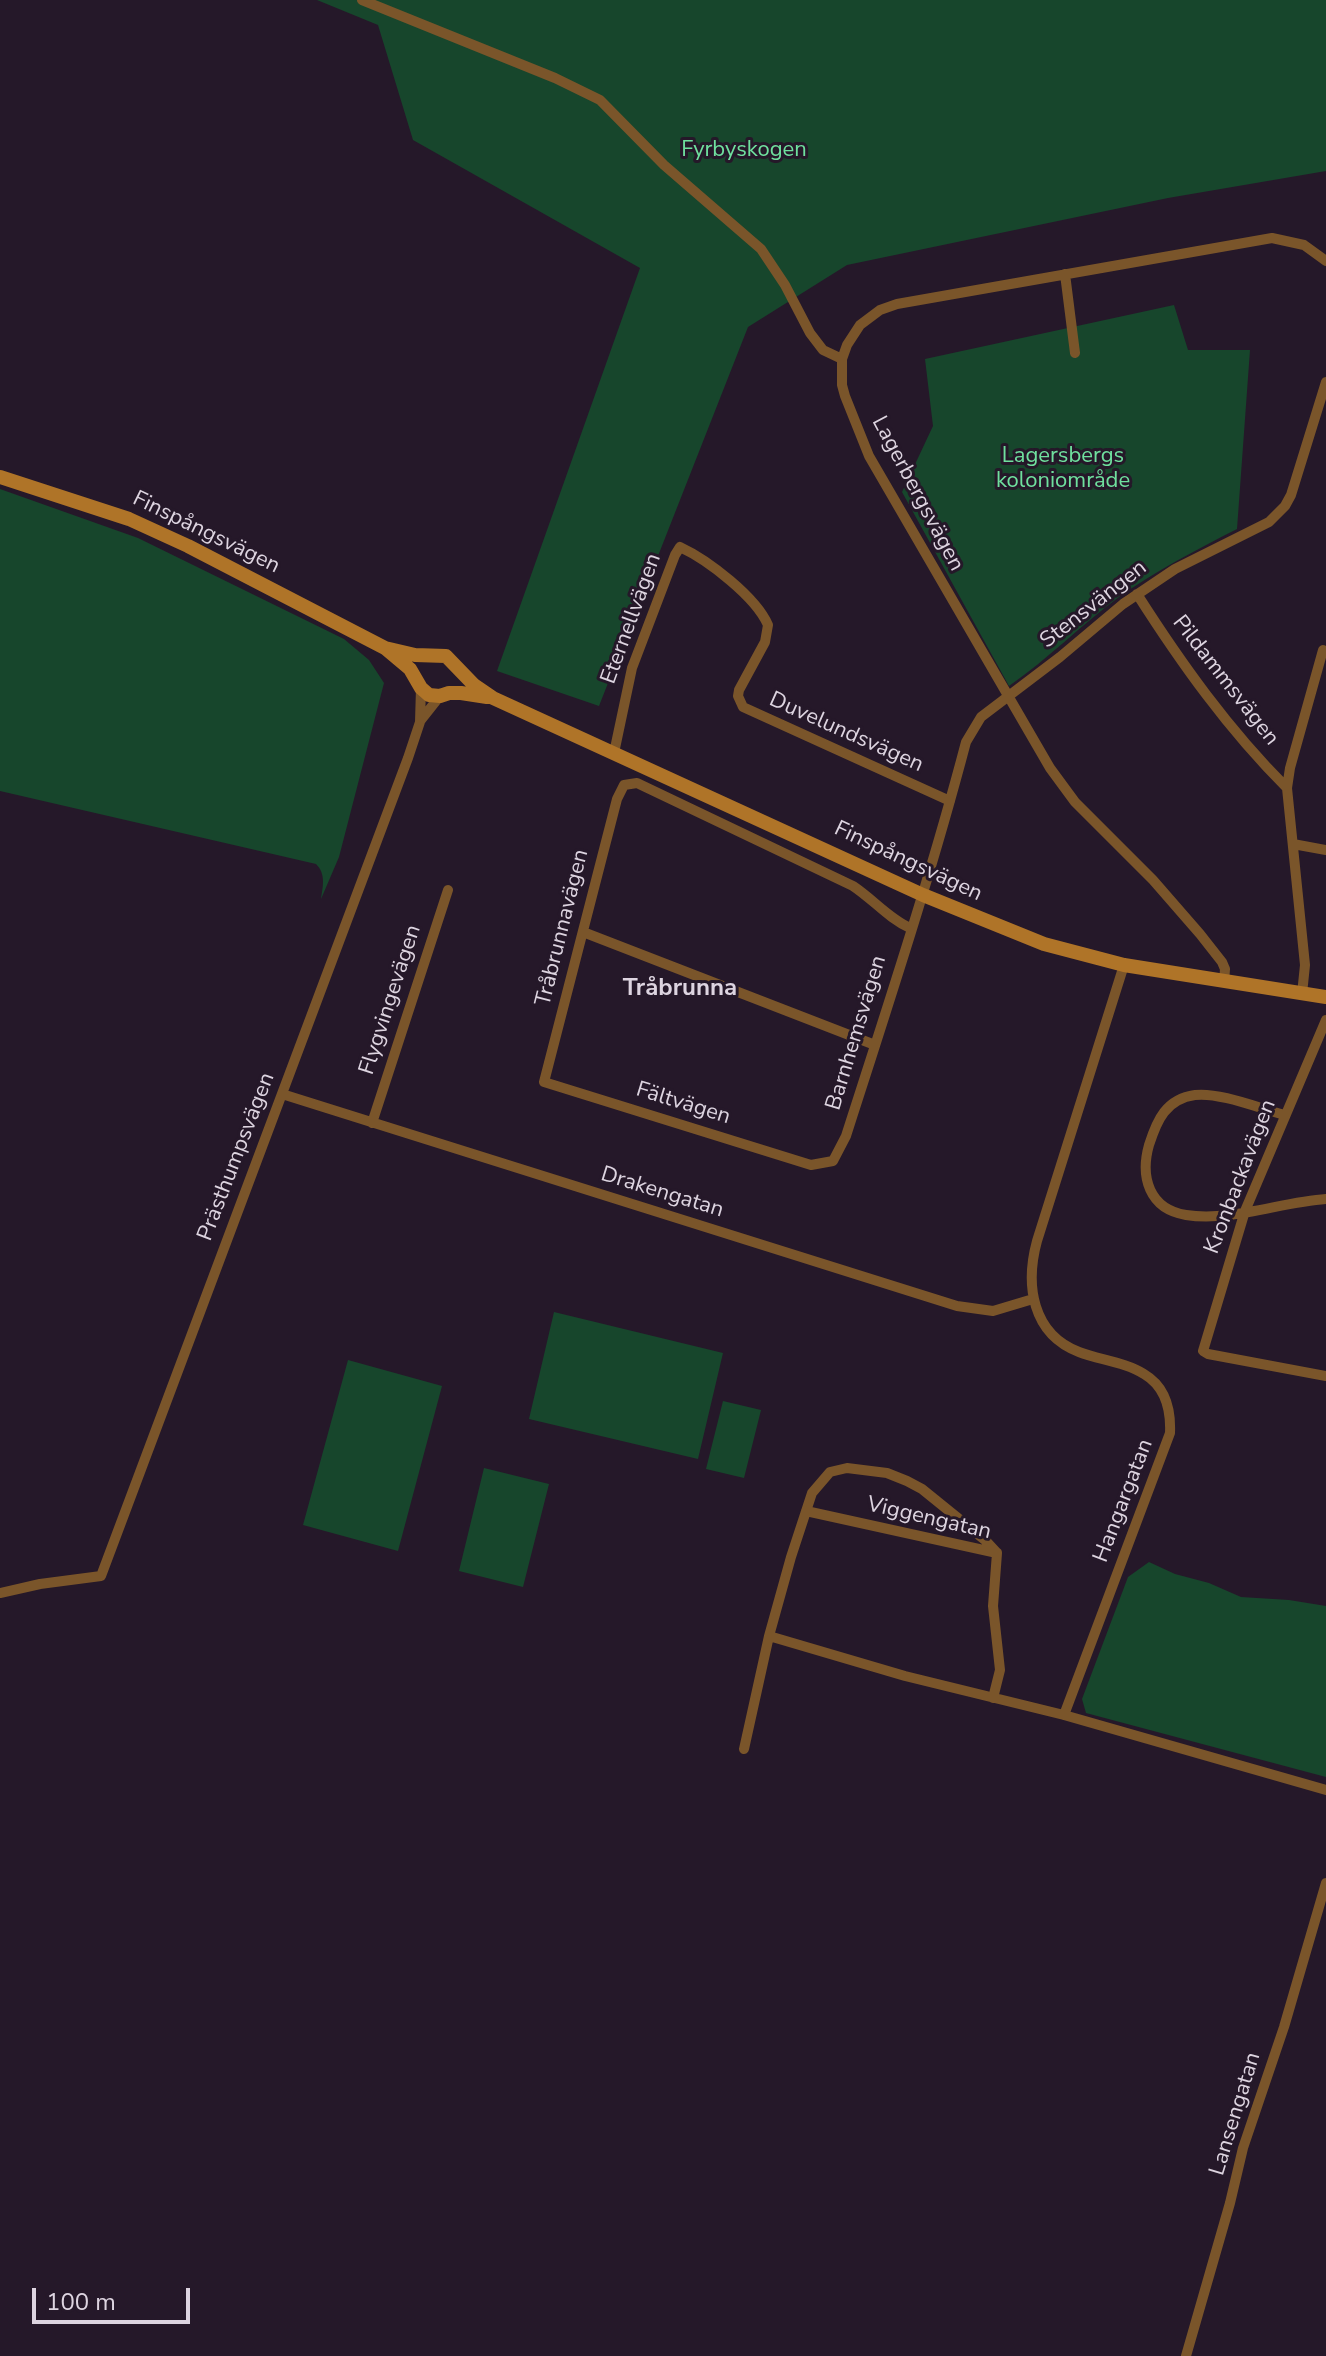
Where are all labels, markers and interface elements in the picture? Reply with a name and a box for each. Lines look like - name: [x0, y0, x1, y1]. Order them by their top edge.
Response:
- park label: Fyrbyskogen: [681, 138, 807, 164]
- street label: Lagerbergsvägen: [865, 412, 969, 576]
- park label: Lagersbergs koloniområde: [996, 444, 1130, 496]
- street label: Finspångsvägen: [128, 486, 284, 580]
- street label: Eternellvägen: [596, 550, 668, 688]
- street label: Stensvängen: [1035, 555, 1153, 655]
- street label: Pildammsvägen: [1166, 611, 1284, 751]
- street label: Duvelundsvägen: [765, 687, 927, 779]
- street label: Finspångsvägen: [830, 816, 986, 908]
- street label: Tråbrunnavägen: [531, 847, 595, 1009]
- street label: Flygvingevägen: [354, 922, 428, 1078]
- street label: Barnhemsvägen: [821, 953, 893, 1113]
- district label: Tråbrunna: [623, 975, 737, 1003]
- street label: Prästhumpsvägen: [193, 1069, 281, 1245]
- street label: Fältvägen: [633, 1077, 733, 1131]
- street label: Kronbackavägen: [1199, 1096, 1283, 1258]
- street label: Drakengatan: [597, 1162, 727, 1224]
- street label: Hangargatan: [1088, 1436, 1160, 1566]
- street label: Viggengatan: [864, 1492, 994, 1546]
- street label: Lansengatan: [1205, 2049, 1267, 2179]
- scale bar: [36, 2272, 194, 2322]
- text: 100 m: [46, 2286, 116, 2318]

